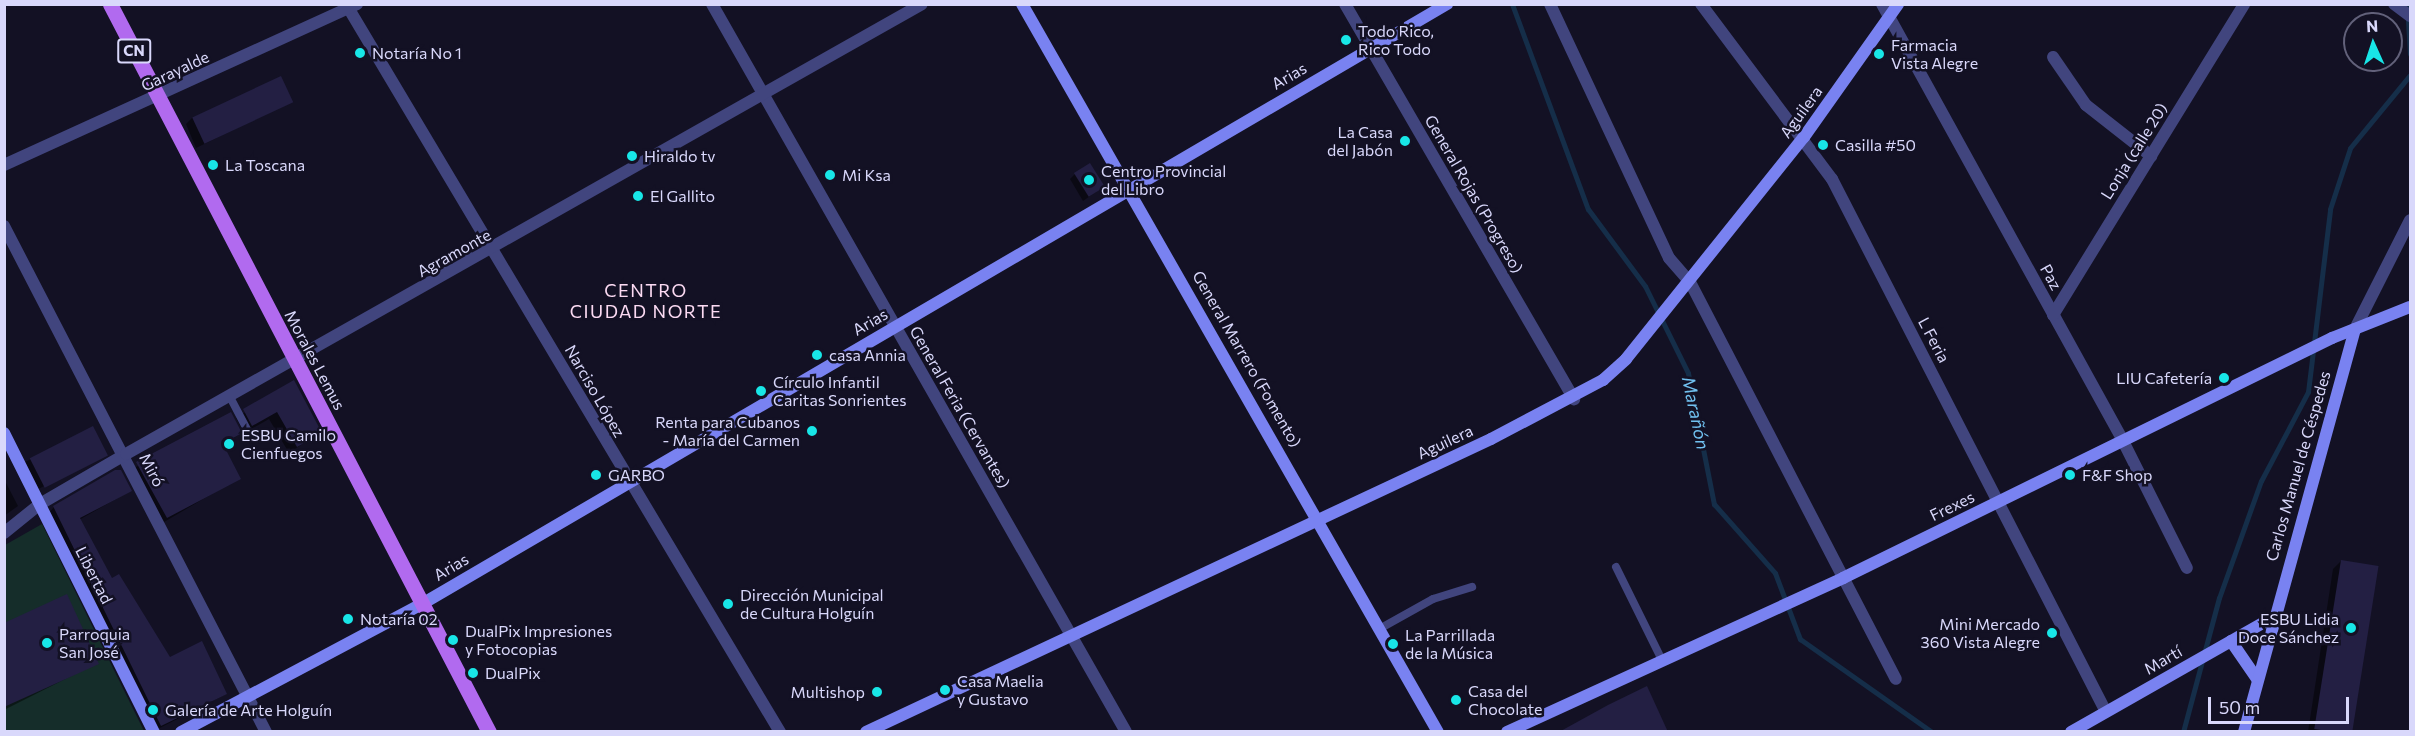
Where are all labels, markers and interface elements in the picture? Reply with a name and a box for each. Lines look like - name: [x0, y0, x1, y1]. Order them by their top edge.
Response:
- north arrow: [2343, 12, 2403, 72]
- text: N: [2366, 16, 2379, 35]
- place label: Todo Rico, Rico Todo: [1358, 21, 1434, 59]
- marker: Todo Rico, Rico Todo: [1339, 33, 1353, 47]
- place label: Farmacia Vista Alegre: [1891, 35, 1978, 73]
- road number: CN: [116, 39, 152, 63]
- place label: Notaría No 1: [372, 43, 462, 63]
- marker: Notaría No 1: [353, 46, 367, 60]
- street label: Garayalde: [138, 47, 212, 95]
- marker: Farmacia Vista Alegre: [1872, 47, 1886, 61]
- street label: Arias: [1268, 58, 1310, 94]
- street label: Aguilera: [1776, 82, 1826, 142]
- street label: Lonja (calle 20): [2097, 99, 2171, 203]
- street label: General Rojas (Progreso): [1421, 111, 1527, 277]
- place label: La Casa del Jabón: [1327, 122, 1393, 160]
- marker: La Casa del Jabón: [1398, 134, 1412, 148]
- place label: Casilla #50: [1835, 135, 1916, 155]
- marker: Casilla #50: [1816, 138, 1830, 152]
- place label: Hiraldo tv: [644, 146, 715, 166]
- marker: Hiraldo tv: [625, 149, 639, 163]
- place label: La Toscana: [225, 155, 305, 175]
- marker: La Toscana: [206, 158, 220, 172]
- place label: Centro Provincial del Libro: [1101, 161, 1226, 199]
- place label: Mi Ksa: [842, 165, 891, 185]
- marker: Mi Ksa: [823, 168, 837, 182]
- marker: Centro Provincial del Libro: [1082, 173, 1096, 187]
- place label: El Gallito: [650, 186, 715, 206]
- marker: El Gallito: [631, 189, 645, 203]
- street label: Agramonte: [414, 225, 494, 281]
- street label: Paz: [2036, 261, 2066, 293]
- street label: General Marrero (Fomento): [1189, 267, 1305, 451]
- district label: CENTRO CIUDAD NORTE: [570, 280, 722, 322]
- street label: Arias: [849, 304, 891, 340]
- street label: Morales Lemus: [281, 307, 349, 413]
- street label: L Feria: [1914, 314, 1954, 366]
- street label: General Feria (Cervantes): [906, 323, 1014, 491]
- street label: Narciso López: [561, 342, 629, 440]
- place label: casa Annia: [829, 345, 906, 365]
- marker: casa Annia: [810, 348, 824, 362]
- place label: LIU Cafetería: [2116, 368, 2212, 388]
- street label: Carlos Manuel de Céspedes: [2262, 369, 2334, 563]
- marker: LIU Cafetería: [2217, 371, 2231, 385]
- place label: Círculo Infantil Caritas Sonrientes: [773, 372, 906, 410]
- water label: Marañón: [1678, 374, 1714, 452]
- marker: Círculo Infantil Caritas Sonrientes: [754, 384, 768, 398]
- place label: Renta para Cubanos - María del Carmen: [655, 412, 800, 450]
- street label: Aguilera: [1414, 421, 1476, 463]
- marker: Renta para Cubanos - María del Carmen: [805, 424, 819, 438]
- place label: ESBU Camilo Cienfuegos: [241, 425, 336, 463]
- marker: ESBU Camilo Cienfuegos: [222, 437, 236, 451]
- street label: Miró: [135, 450, 169, 490]
- place label: GARBO: [608, 465, 665, 485]
- place label: F&F Shop: [2082, 465, 2153, 485]
- marker: GARBO: [589, 468, 603, 482]
- marker: F&F Shop: [2063, 468, 2077, 482]
- street label: Frexes: [1927, 487, 1977, 525]
- street label: Libertad: [71, 543, 117, 607]
- street label: Arias: [430, 549, 472, 585]
- place label: Dirección Municipal de Cultura Holguín: [740, 585, 884, 623]
- marker: Dirección Municipal de Cultura Holguín: [721, 597, 735, 611]
- place label: Notaría 02: [360, 609, 438, 629]
- place label: ESBU Lidia Doce Sánchez: [2238, 609, 2339, 647]
- marker: Notaría 02: [341, 612, 355, 626]
- place label: Mini Mercado 360 Vista Alegre: [1921, 614, 2040, 652]
- place label: DualPix Impresiones y Fotocopias: [465, 621, 612, 659]
- marker: ESBU Lidia Doce Sánchez: [2344, 621, 2358, 635]
- place label: Parroquia San José: [59, 624, 130, 662]
- place label: La Parrillada de la Música: [1405, 625, 1495, 663]
- marker: Mini Mercado 360 Vista Alegre: [2045, 626, 2059, 640]
- marker: DualPix Impresiones y Fotocopias: [446, 633, 460, 647]
- marker: Parroquia San José: [40, 636, 54, 650]
- marker: La Parrillada de la Música: [1386, 637, 1400, 651]
- street label: Martí: [2141, 642, 2185, 678]
- place label: DualPix: [485, 663, 541, 683]
- marker: DualPix: [466, 666, 480, 680]
- place label: Casa Maelia y Gustavo: [957, 671, 1044, 709]
- place label: Casa del Chocolate: [1468, 681, 1542, 719]
- place label: Multishop: [791, 682, 865, 702]
- marker: Casa Maelia y Gustavo: [938, 683, 952, 697]
- marker: Multishop: [870, 685, 884, 699]
- scale bar: [2211, 685, 2352, 723]
- marker: Casa del Chocolate: [1449, 693, 1463, 707]
- text: 50 m: [2219, 696, 2260, 718]
- place label: Galería de Arte Holguín: [165, 700, 332, 720]
- marker: Galería de Arte Holguín: [146, 703, 160, 717]

